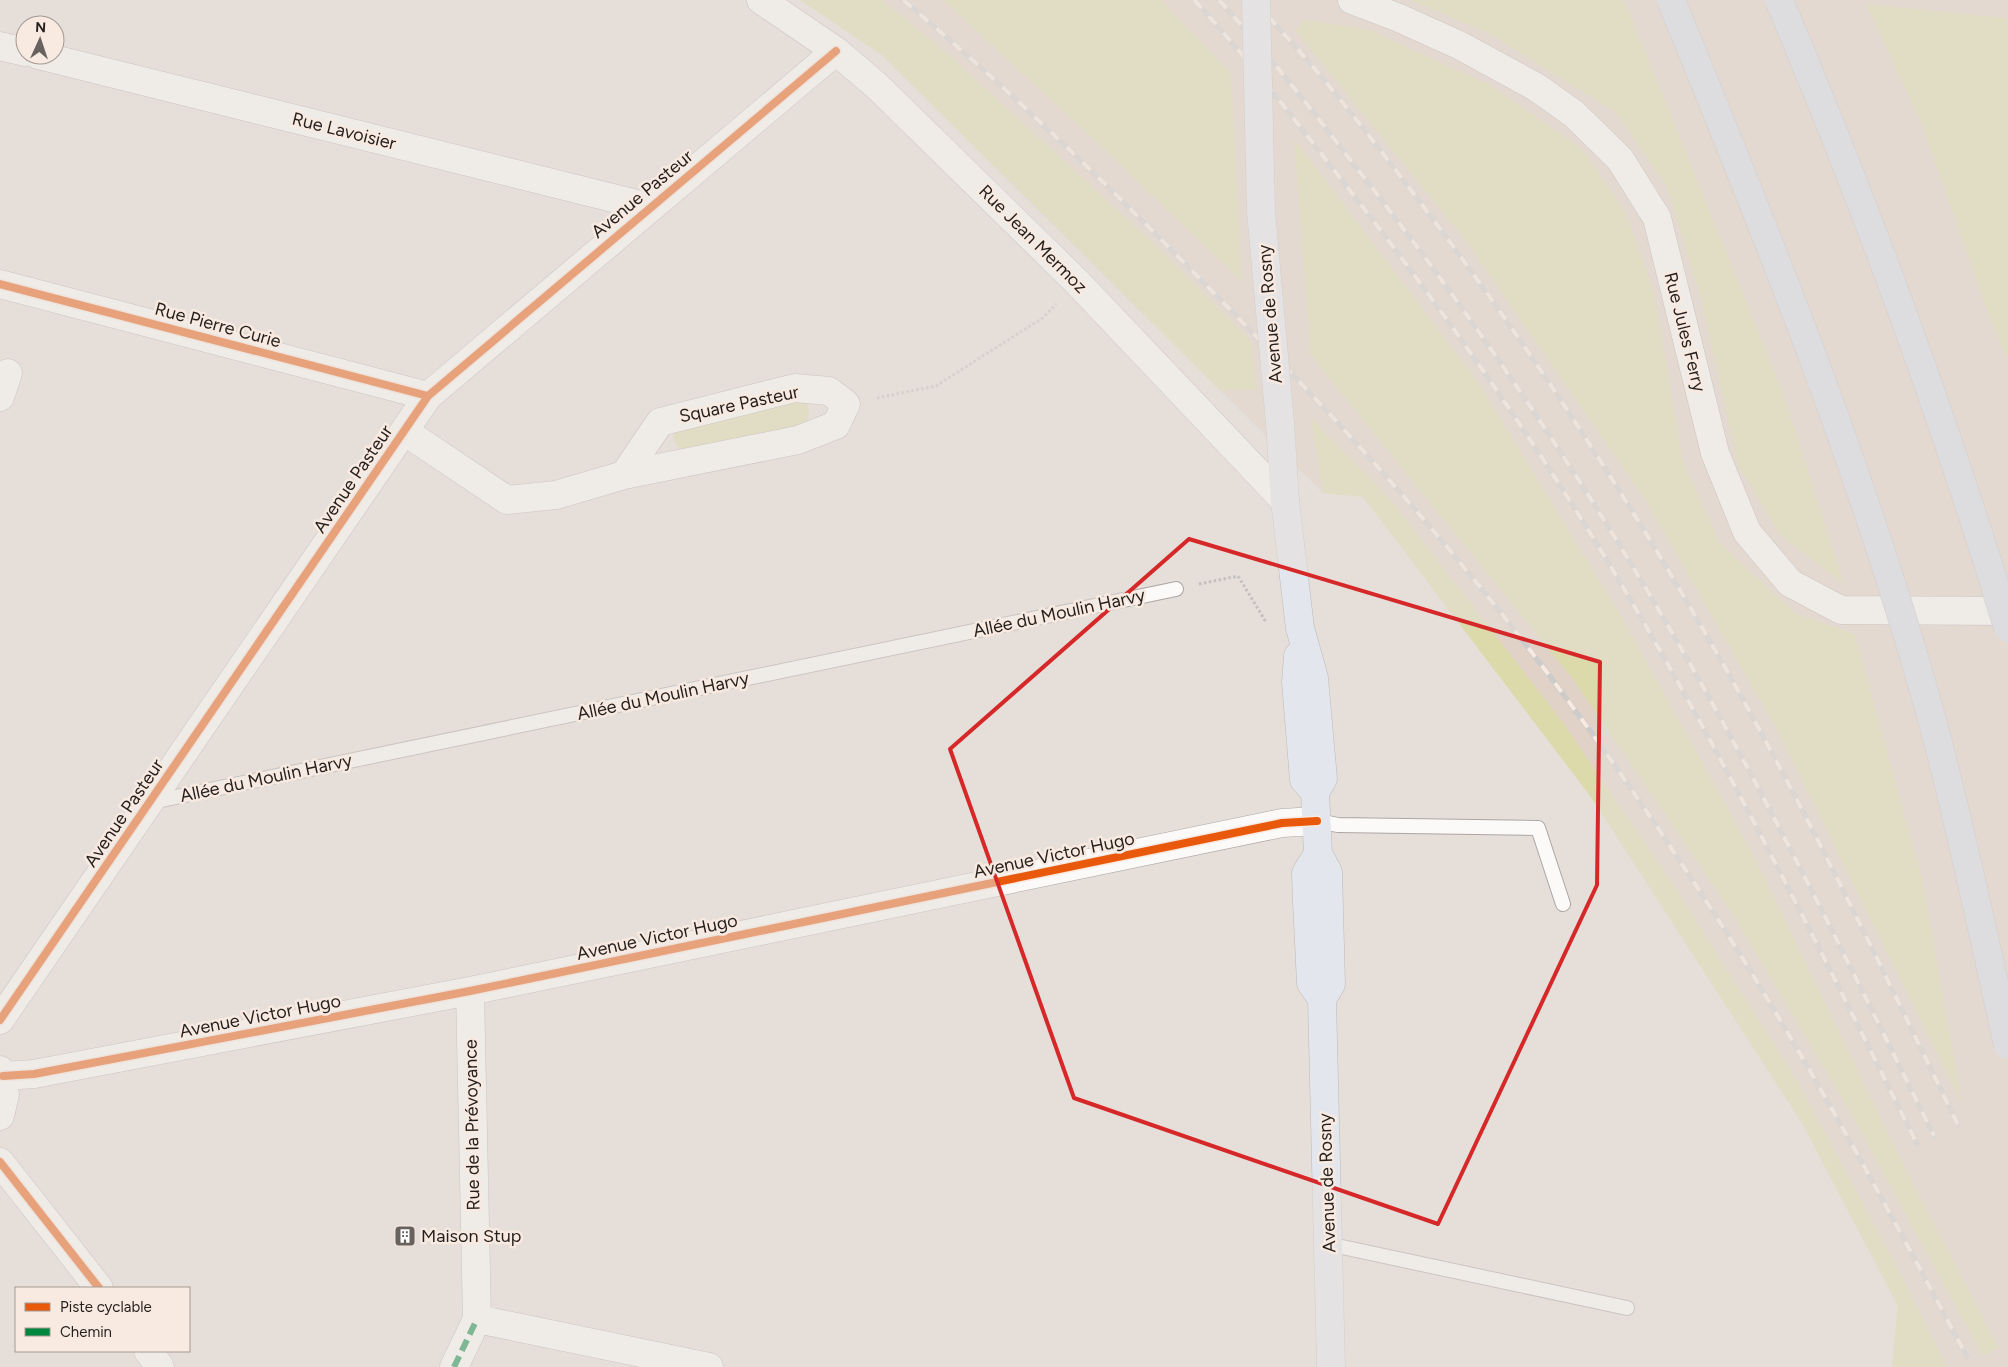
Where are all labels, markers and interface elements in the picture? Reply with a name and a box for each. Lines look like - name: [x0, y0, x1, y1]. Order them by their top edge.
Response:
- north arrow: [15, 15, 65, 65]
- text: N: [35, 19, 47, 36]
- street label: Rue Lavoisier: [290, 107, 398, 155]
- street label: Avenue Pasteur: [587, 145, 697, 243]
- street label: Rue Jean Mermoz: [974, 180, 1092, 298]
- street label: Avenue de Rosny: [1253, 243, 1287, 385]
- street label: Rue Jules Ferry: [1659, 270, 1711, 395]
- street label: Rue Pierre Curie: [153, 298, 284, 352]
- street label: Square Pasteur: [677, 381, 801, 427]
- street label: Avenue Pasteur: [309, 421, 397, 537]
- street label: Allée du Moulin Harvy: [971, 584, 1147, 642]
- street label: Allée du Moulin Harvy: [575, 667, 751, 725]
- street label: Allée du Moulin Harvy: [178, 749, 354, 807]
- street label: Avenue Pasteur: [80, 755, 168, 871]
- street label: Avenue Victor Hugo: [972, 827, 1136, 883]
- street label: Avenue Victor Hugo: [575, 909, 739, 965]
- street label: Avenue Victor Hugo: [177, 990, 343, 1042]
- street label: Rue de la Prévoyance: [460, 1039, 484, 1211]
- street label: Avenue de Rosny: [1314, 1112, 1340, 1253]
- building icon: Maison Stup: [393, 1224, 417, 1248]
- place label: Maison Stup: [421, 1225, 521, 1247]
- legend: [15, 1287, 190, 1352]
- text: Piste cyclable: [60, 1298, 152, 1316]
- text: Chemin: [60, 1323, 112, 1341]

